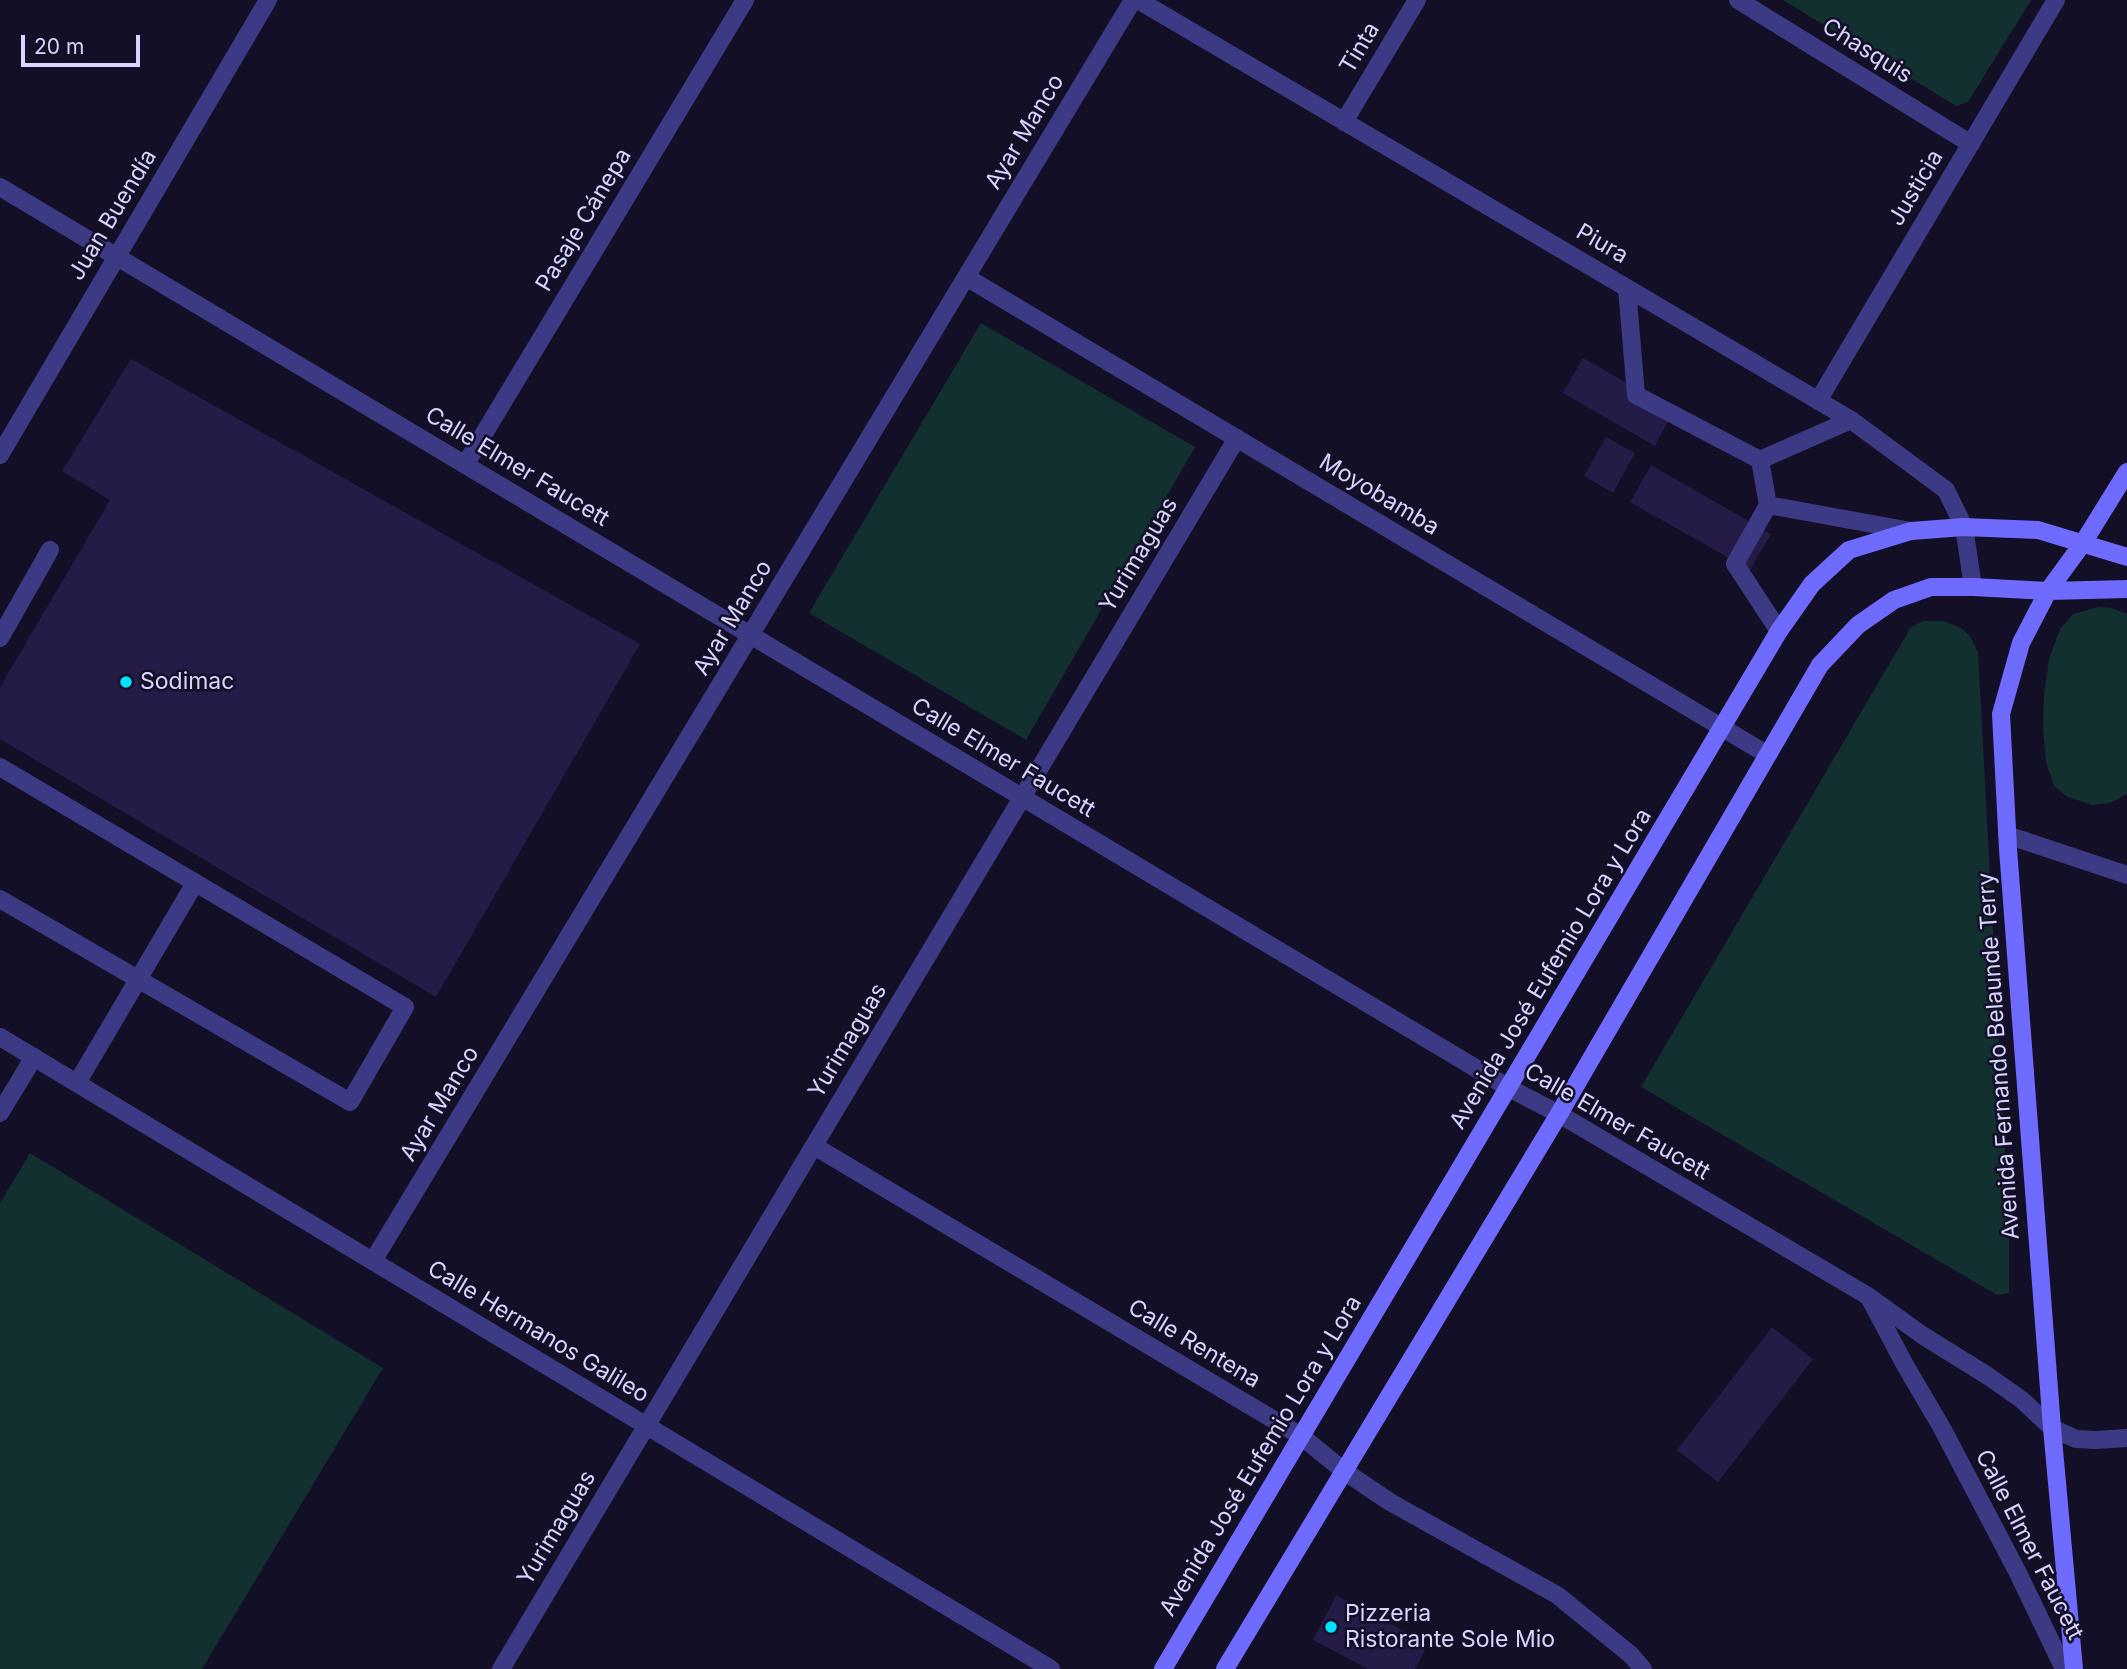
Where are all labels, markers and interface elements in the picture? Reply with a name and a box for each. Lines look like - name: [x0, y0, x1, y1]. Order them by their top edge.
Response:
- street label: Chasquis: [1817, 13, 1917, 89]
- street label: Tinta: [1334, 18, 1386, 78]
- scale bar: [24, 21, 144, 65]
- text: 20 m: [34, 34, 84, 59]
- street label: Ayar Manco: [980, 69, 1070, 195]
- street label: Pasaje Cánepa: [530, 143, 638, 297]
- street label: Juan Buendía: [63, 144, 163, 286]
- street label: Justicia: [1883, 145, 1949, 231]
- street label: Piura: [1571, 218, 1633, 270]
- street label: Calle Elmer Faucett: [420, 401, 614, 533]
- street label: Moyobamba: [1314, 448, 1444, 542]
- street label: Yurimaguas: [1094, 493, 1184, 617]
- street label: Ayar Manco: [688, 555, 778, 681]
- place label: Sodimac: [140, 668, 234, 696]
- marker: Sodimac: [118, 674, 134, 690]
- street label: Calle Elmer Faucett: [906, 692, 1100, 824]
- street label: Avenida José Eufemio Lora y Lora: [1444, 804, 1658, 1134]
- street label: Avenida Fernando Belaunde Terry: [1972, 872, 2026, 1240]
- street label: Yurimaguas: [803, 979, 893, 1103]
- street label: Ayar Manco: [395, 1041, 485, 1167]
- street label: Calle Elmer Faucett: [1519, 1058, 1715, 1186]
- street label: Calle Hermanos Galileo: [422, 1255, 654, 1409]
- street label: Avenida José Eufemio Lora y Lora: [1154, 1291, 1368, 1621]
- street label: Calle Rentena: [1123, 1294, 1265, 1394]
- street label: Calle Elmer Faucett: [1969, 1445, 2089, 1645]
- street label: Yurimaguas: [512, 1466, 602, 1590]
- place label: Pizzeria Ristorante Sole Mio: [1345, 1600, 1555, 1654]
- marker: Pizzeria Ristorante Sole Mio: [1323, 1619, 1339, 1635]

